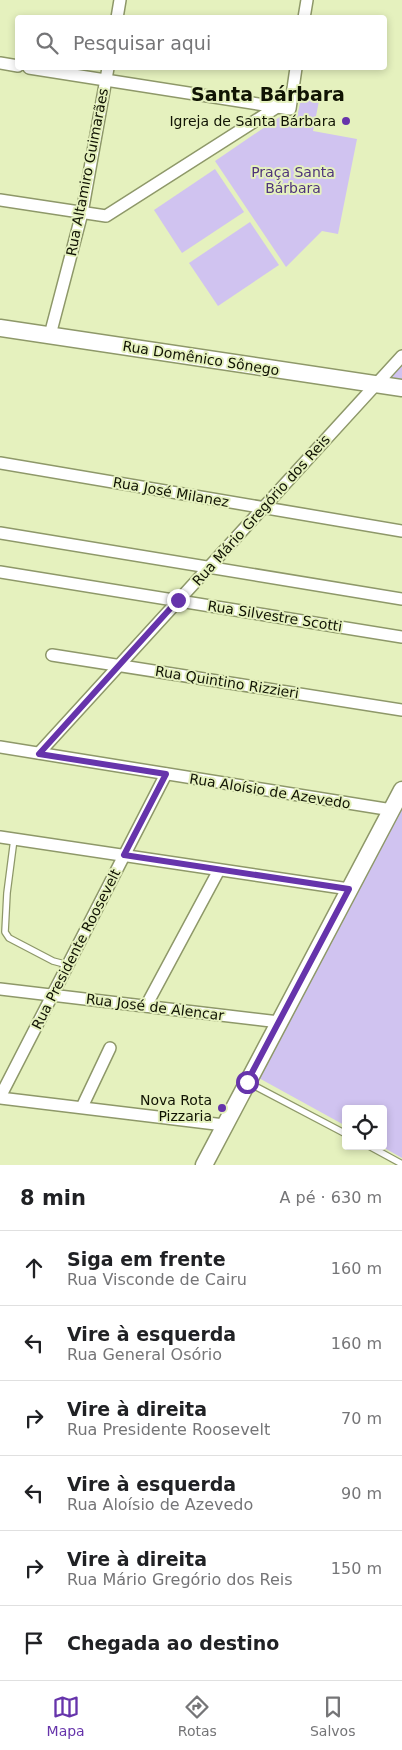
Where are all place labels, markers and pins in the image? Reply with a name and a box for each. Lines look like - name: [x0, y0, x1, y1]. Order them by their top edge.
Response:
- place label: Igreja de Santa Bárbara: [169, 113, 336, 129]
- marker: Igreja de Santa Bárbara: [340, 115, 352, 127]
- place label: Nova Rota Pizzaria: [140, 1092, 212, 1124]
- marker: Nova Rota Pizzaria: [216, 1102, 228, 1114]

